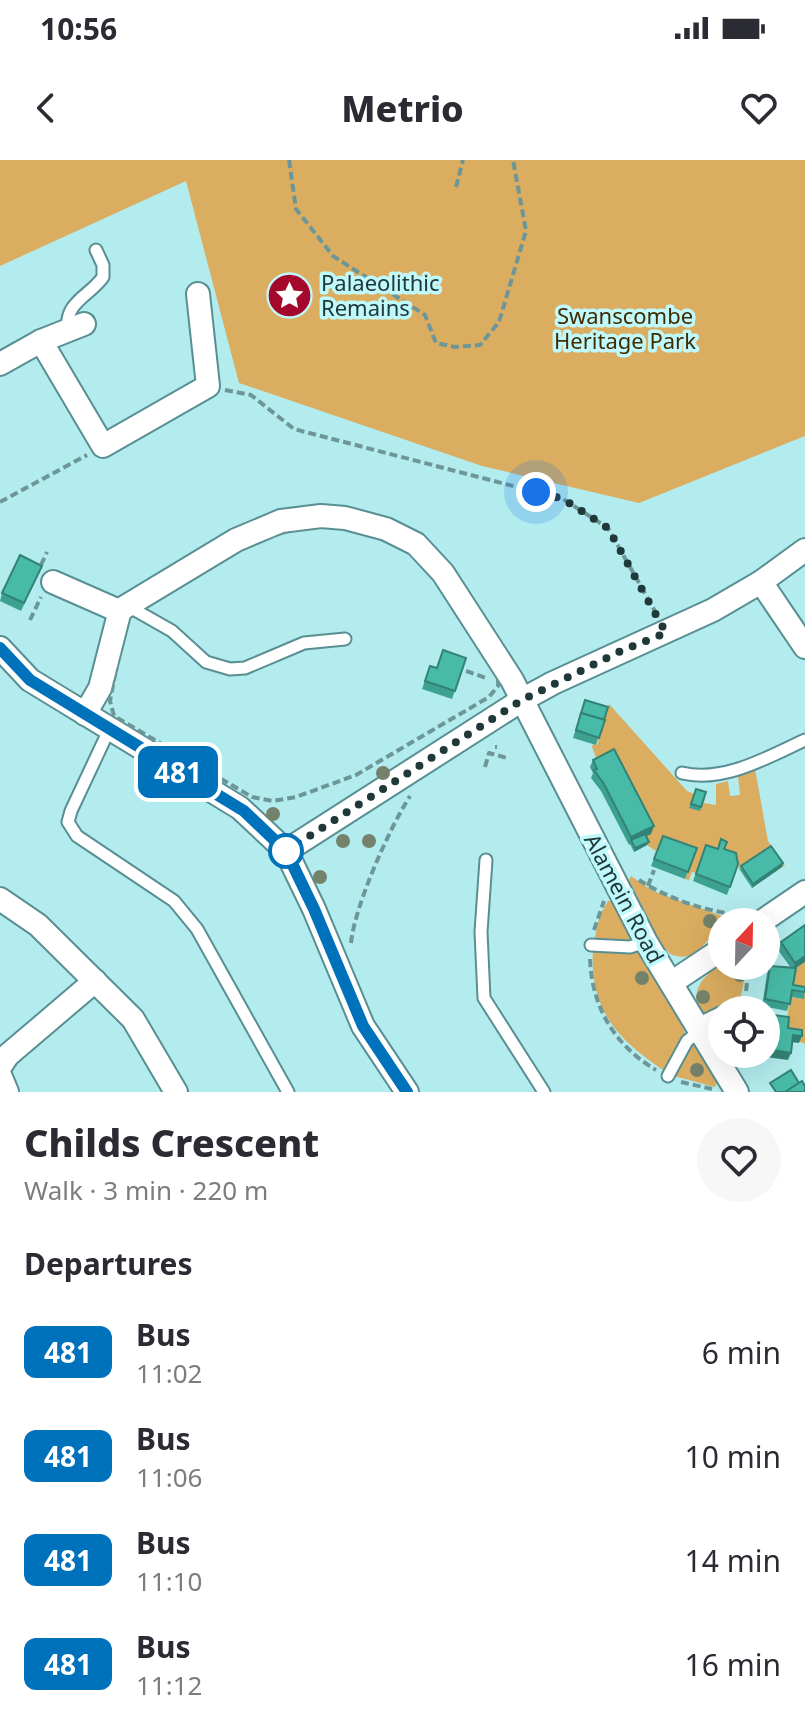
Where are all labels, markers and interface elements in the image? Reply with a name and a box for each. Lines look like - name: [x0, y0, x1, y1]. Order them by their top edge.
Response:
- text: 10:56: [40, 8, 117, 49]
- text: Metrio: [341, 84, 464, 133]
- icon: back: [24, 86, 68, 130]
- icon: heart: [737, 86, 781, 130]
- place label: Palaeolithic Remains: [321, 267, 440, 322]
- place icon: Palaeolithic Remains: [266, 271, 314, 319]
- park label: Swanscombe Heritage Park: [554, 300, 696, 355]
- your location: [516, 472, 556, 512]
- line badge: 481: [132, 746, 224, 798]
- text: 481: [154, 753, 202, 791]
- street label: Alamein Road: [578, 828, 672, 968]
- unlabelled marker: [269, 834, 303, 868]
- north arrow: [708, 908, 780, 980]
- map controls: [708, 908, 780, 1068]
- button: locate: [708, 996, 780, 1068]
- text: Childs Crescent: [24, 1116, 319, 1168]
- button: heart: [697, 1118, 781, 1202]
- text: Walk · 3 min · 220 m: [24, 1172, 268, 1208]
- text: Departures: [24, 1243, 193, 1284]
- text: Bus: [136, 1314, 191, 1355]
- text: 6 min: [702, 1332, 781, 1373]
- text: 481: [44, 1333, 92, 1371]
- text: 11:02: [136, 1355, 202, 1391]
- text: Bus: [136, 1418, 191, 1459]
- text: 10 min: [685, 1436, 781, 1477]
- text: 481: [44, 1437, 92, 1475]
- text: 11:06: [136, 1459, 202, 1495]
- text: Bus: [136, 1522, 191, 1563]
- text: 14 min: [685, 1540, 781, 1581]
- text: 481: [44, 1541, 92, 1579]
- text: 11:10: [136, 1563, 202, 1599]
- text: Bus: [136, 1626, 191, 1667]
- text: 16 min: [685, 1644, 781, 1685]
- text: 481: [44, 1645, 92, 1683]
- text: 11:12: [136, 1667, 202, 1703]

